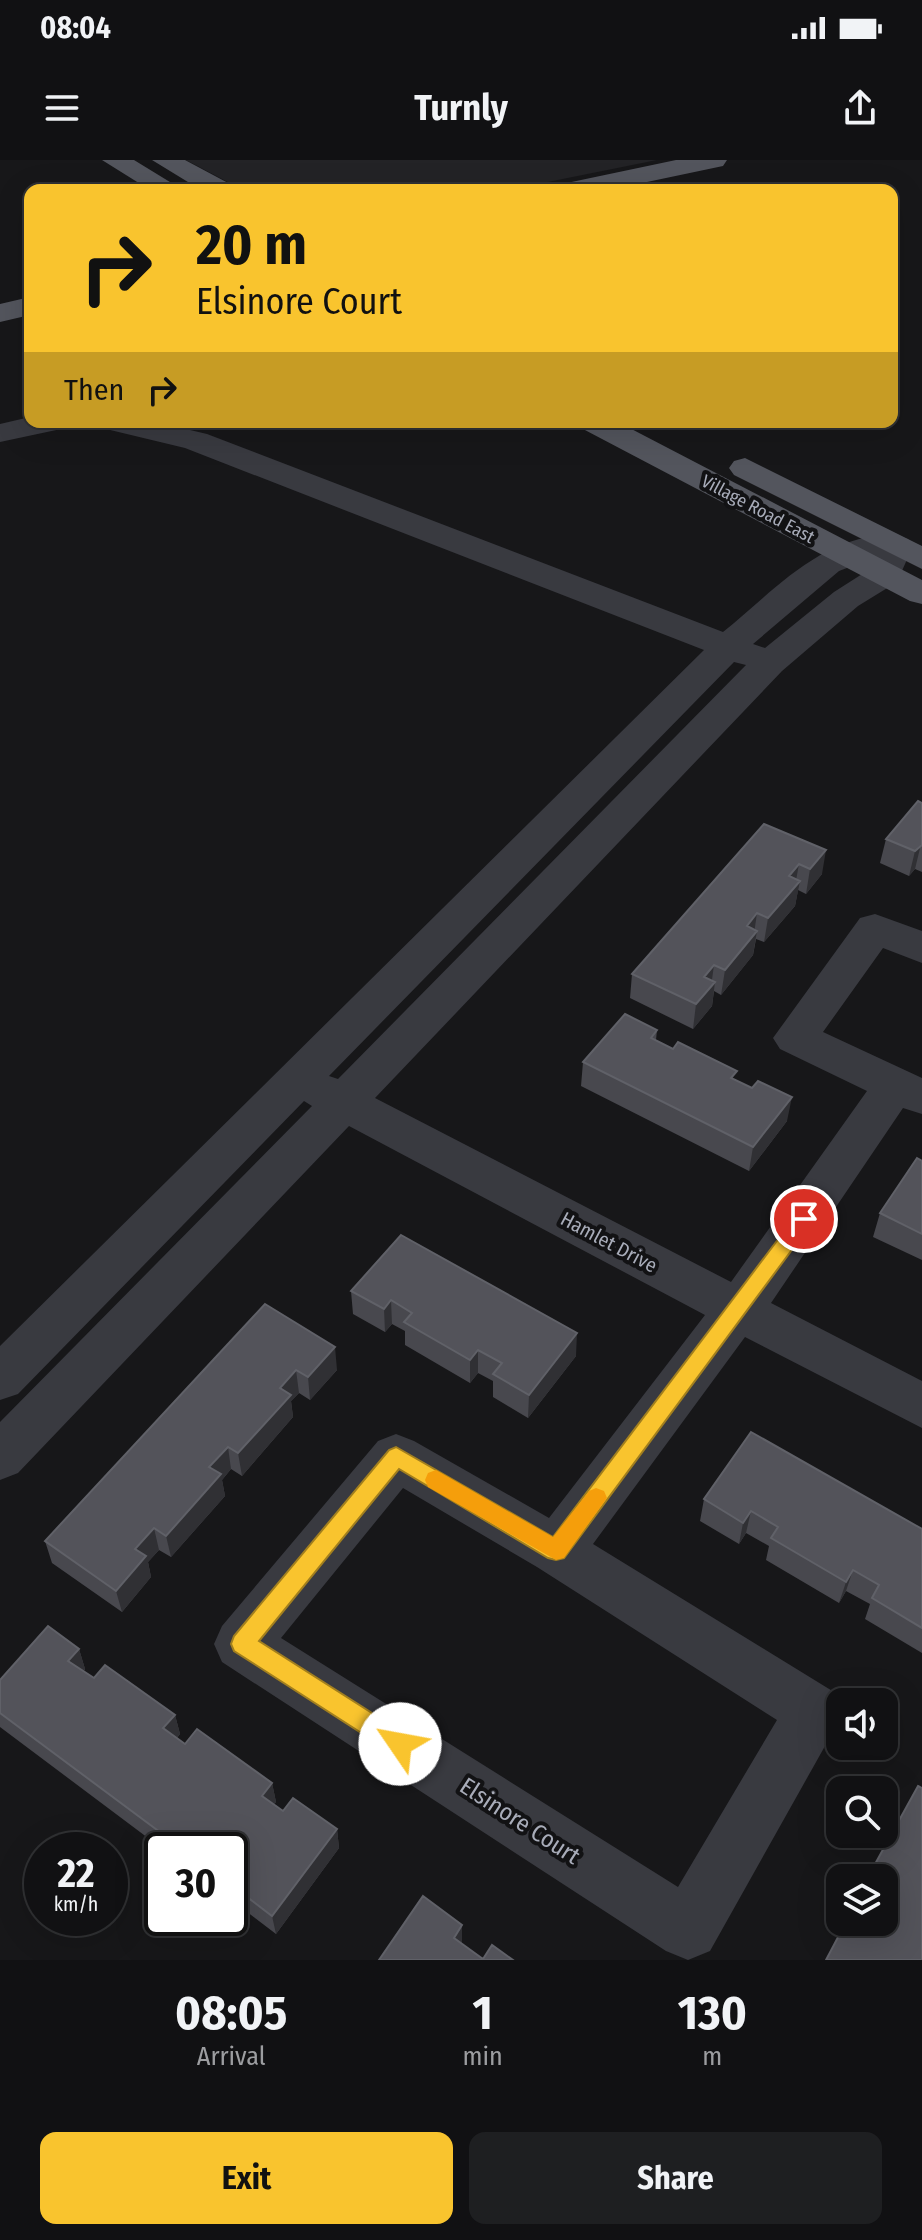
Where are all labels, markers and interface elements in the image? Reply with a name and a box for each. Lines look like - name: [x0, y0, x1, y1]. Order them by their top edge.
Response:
- text: 08:04: [40, 10, 111, 46]
- icon: menu: [40, 86, 84, 130]
- text: Turnly: [414, 86, 508, 130]
- icon: share: [838, 86, 882, 130]
- text: 20 m: [196, 212, 307, 279]
- icon: right: [64, 216, 168, 320]
- text: Elsinore Court: [196, 280, 402, 324]
- icon: right: [140, 368, 184, 412]
- text: Then: [64, 372, 124, 408]
- street label: Village Road East: [698, 470, 818, 548]
- pin: [770, 1185, 838, 1253]
- icon: arrive: [782, 1197, 826, 1241]
- street label: Hamlet Drive: [557, 1207, 661, 1277]
- map controls: [826, 1688, 898, 1936]
- button: sound: [826, 1688, 898, 1760]
- position arrow: [358, 1702, 442, 1786]
- street label: Elsinore Court: [455, 1772, 585, 1870]
- button: search: [826, 1776, 898, 1848]
- speed limit sign: 30: [144, 1832, 248, 1936]
- text: 22: [57, 1850, 95, 1898]
- button: layers: [826, 1864, 898, 1936]
- text: km/h: [54, 1892, 98, 1916]
- text: 08:05: [175, 1984, 287, 2042]
- text: 1: [472, 1984, 493, 2042]
- text: 130: [678, 1984, 747, 2042]
- text: Arrival: [197, 2041, 266, 2072]
- text: min: [462, 2041, 503, 2072]
- text: m: [702, 2041, 722, 2072]
- button: Exit: [40, 2132, 453, 2224]
- button: Share: [469, 2132, 882, 2224]

